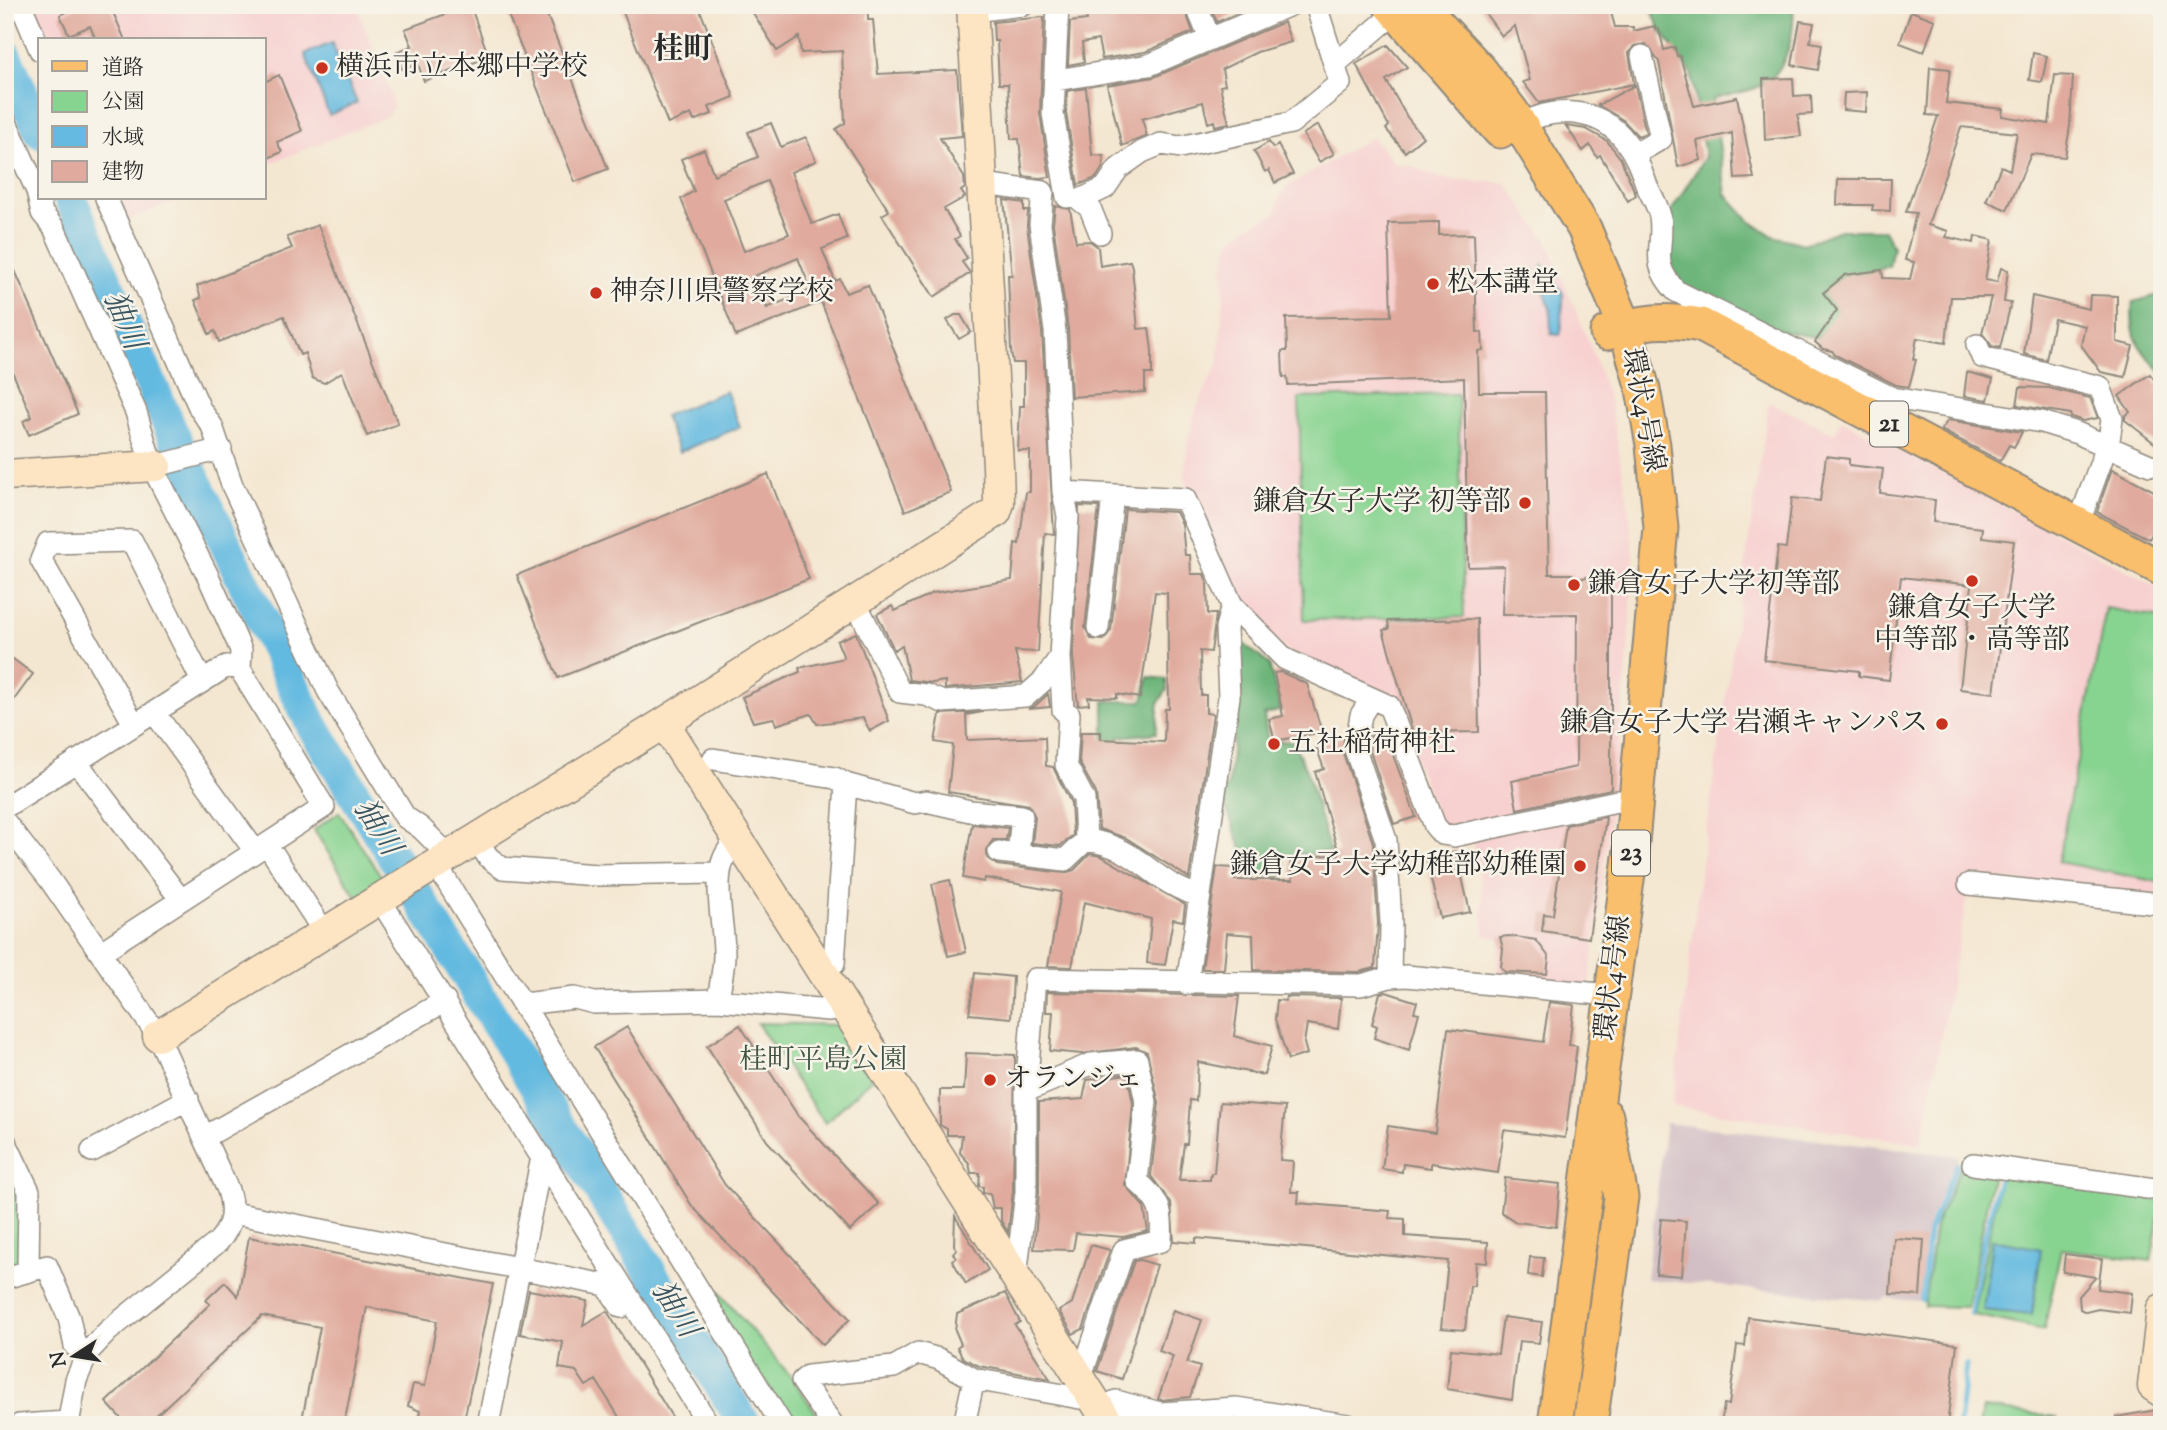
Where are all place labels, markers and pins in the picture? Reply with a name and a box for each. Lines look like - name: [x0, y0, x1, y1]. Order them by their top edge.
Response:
- place label: 横浜市立本郷中学校: [336, 48, 588, 88]
- marker: 横浜市立本郷中学校: [314, 60, 330, 76]
- place label: 松本講堂: [1447, 264, 1559, 304]
- place label: 神奈川県警察学校: [610, 273, 834, 313]
- marker: 松本講堂: [1425, 276, 1441, 292]
- marker: 神奈川県警察学校: [588, 285, 604, 301]
- place label: 鎌倉女子大学 初等部: [1253, 483, 1511, 523]
- marker: 鎌倉女子大学 初等部: [1517, 495, 1533, 511]
- place label: 鎌倉女子大学初等部: [1588, 565, 1840, 605]
- marker: 鎌倉女子大学 中等部・高等部: [1964, 573, 1980, 589]
- marker: 鎌倉女子大学初等部: [1566, 577, 1582, 593]
- place label: 鎌倉女子大学 中等部・高等部: [1874, 589, 2070, 661]
- place label: 鎌倉女子大学 岩瀬キャンパス: [1560, 704, 1928, 744]
- marker: 鎌倉女子大学 岩瀬キャンパス: [1934, 716, 1950, 732]
- place label: 五社稲荷神社: [1288, 724, 1456, 764]
- marker: 五社稲荷神社: [1266, 736, 1282, 752]
- place label: 鎌倉女子大学幼稚部幼稚園: [1230, 846, 1566, 886]
- marker: 鎌倉女子大学幼稚部幼稚園: [1572, 858, 1588, 874]
- place label: オランジェ: [1004, 1060, 1143, 1100]
- marker: オランジェ: [982, 1072, 998, 1088]

